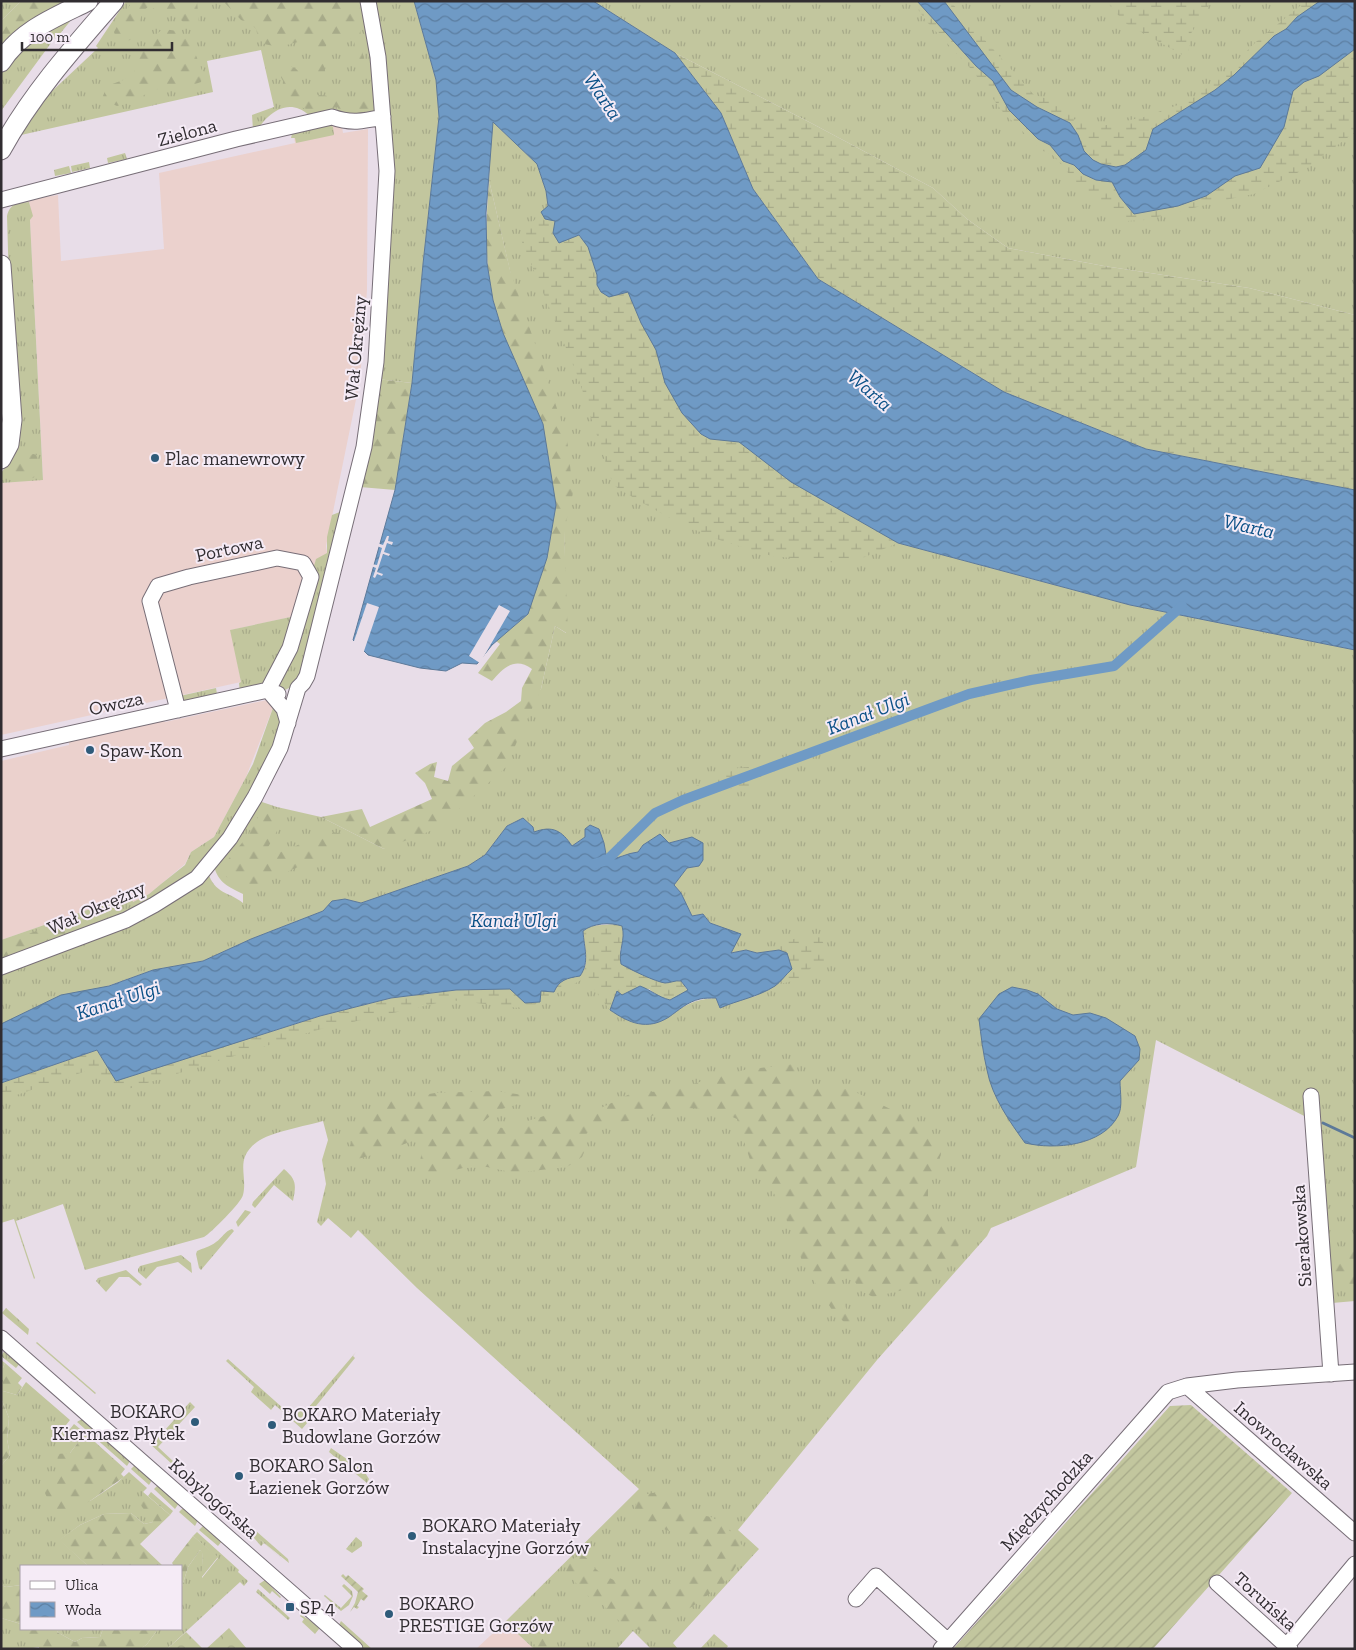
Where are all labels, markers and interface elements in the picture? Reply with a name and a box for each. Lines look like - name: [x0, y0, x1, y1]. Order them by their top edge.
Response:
- scale bar: [22, 20, 172, 52]
- text: 100 m: [30, 28, 69, 46]
- water label: Warta: [579, 68, 627, 124]
- street label: Zielona: [155, 114, 219, 151]
- street label: Wał Okrężny: [339, 294, 372, 401]
- water label: Warta: [843, 364, 897, 416]
- place label: Plac manewrowy: [165, 447, 305, 470]
- marker: Plac manewrowy: [149, 452, 161, 464]
- water label: Warta: [1221, 509, 1277, 543]
- street label: Portowa: [193, 530, 265, 567]
- water label: Kanał Ulgi: [823, 686, 913, 740]
- street label: Owcza: [87, 687, 145, 720]
- place label: Spaw-Kon: [100, 739, 182, 762]
- marker: Spaw-Kon: [84, 744, 96, 756]
- street label: Wał Okrężny: [44, 875, 149, 939]
- water label: Kanał Ulgi: [471, 908, 557, 932]
- water label: Kanał Ulgi: [73, 975, 163, 1025]
- street label: Sierakowska: [1286, 1184, 1317, 1288]
- street label: Inowrocławska: [1230, 1396, 1338, 1495]
- place label: BOKARO Kiermasz Płytek: [52, 1400, 185, 1445]
- place label: BOKARO Materiały Budowlane Gorzów: [282, 1403, 441, 1448]
- marker: BOKARO Kiermasz Płytek: [189, 1416, 201, 1428]
- marker: BOKARO Materiały Budowlane Gorzów: [266, 1419, 278, 1431]
- street label: Międzychodzka: [995, 1445, 1097, 1555]
- street label: Kobylogórska: [164, 1453, 263, 1544]
- place label: BOKARO Salon Łazienek Gorzów: [249, 1454, 390, 1499]
- marker: BOKARO Salon Łazienek Gorzów: [233, 1470, 245, 1482]
- place label: BOKARO Materiały Instalacyjne Gorzów: [422, 1514, 589, 1559]
- marker: BOKARO Materiały Instalacyjne Gorzów: [406, 1530, 418, 1542]
- legend: [20, 1565, 182, 1630]
- street label: Toruńska: [1229, 1567, 1302, 1636]
- text: Ulica: [65, 1576, 98, 1594]
- place label: BOKARO PRESTIGE Gorzów: [399, 1592, 553, 1637]
- place label: SP 4: [300, 1596, 335, 1619]
- text: Woda: [65, 1601, 102, 1619]
- marker: SP 4: [284, 1601, 296, 1613]
- marker: BOKARO PRESTIGE Gorzów: [383, 1608, 395, 1620]

